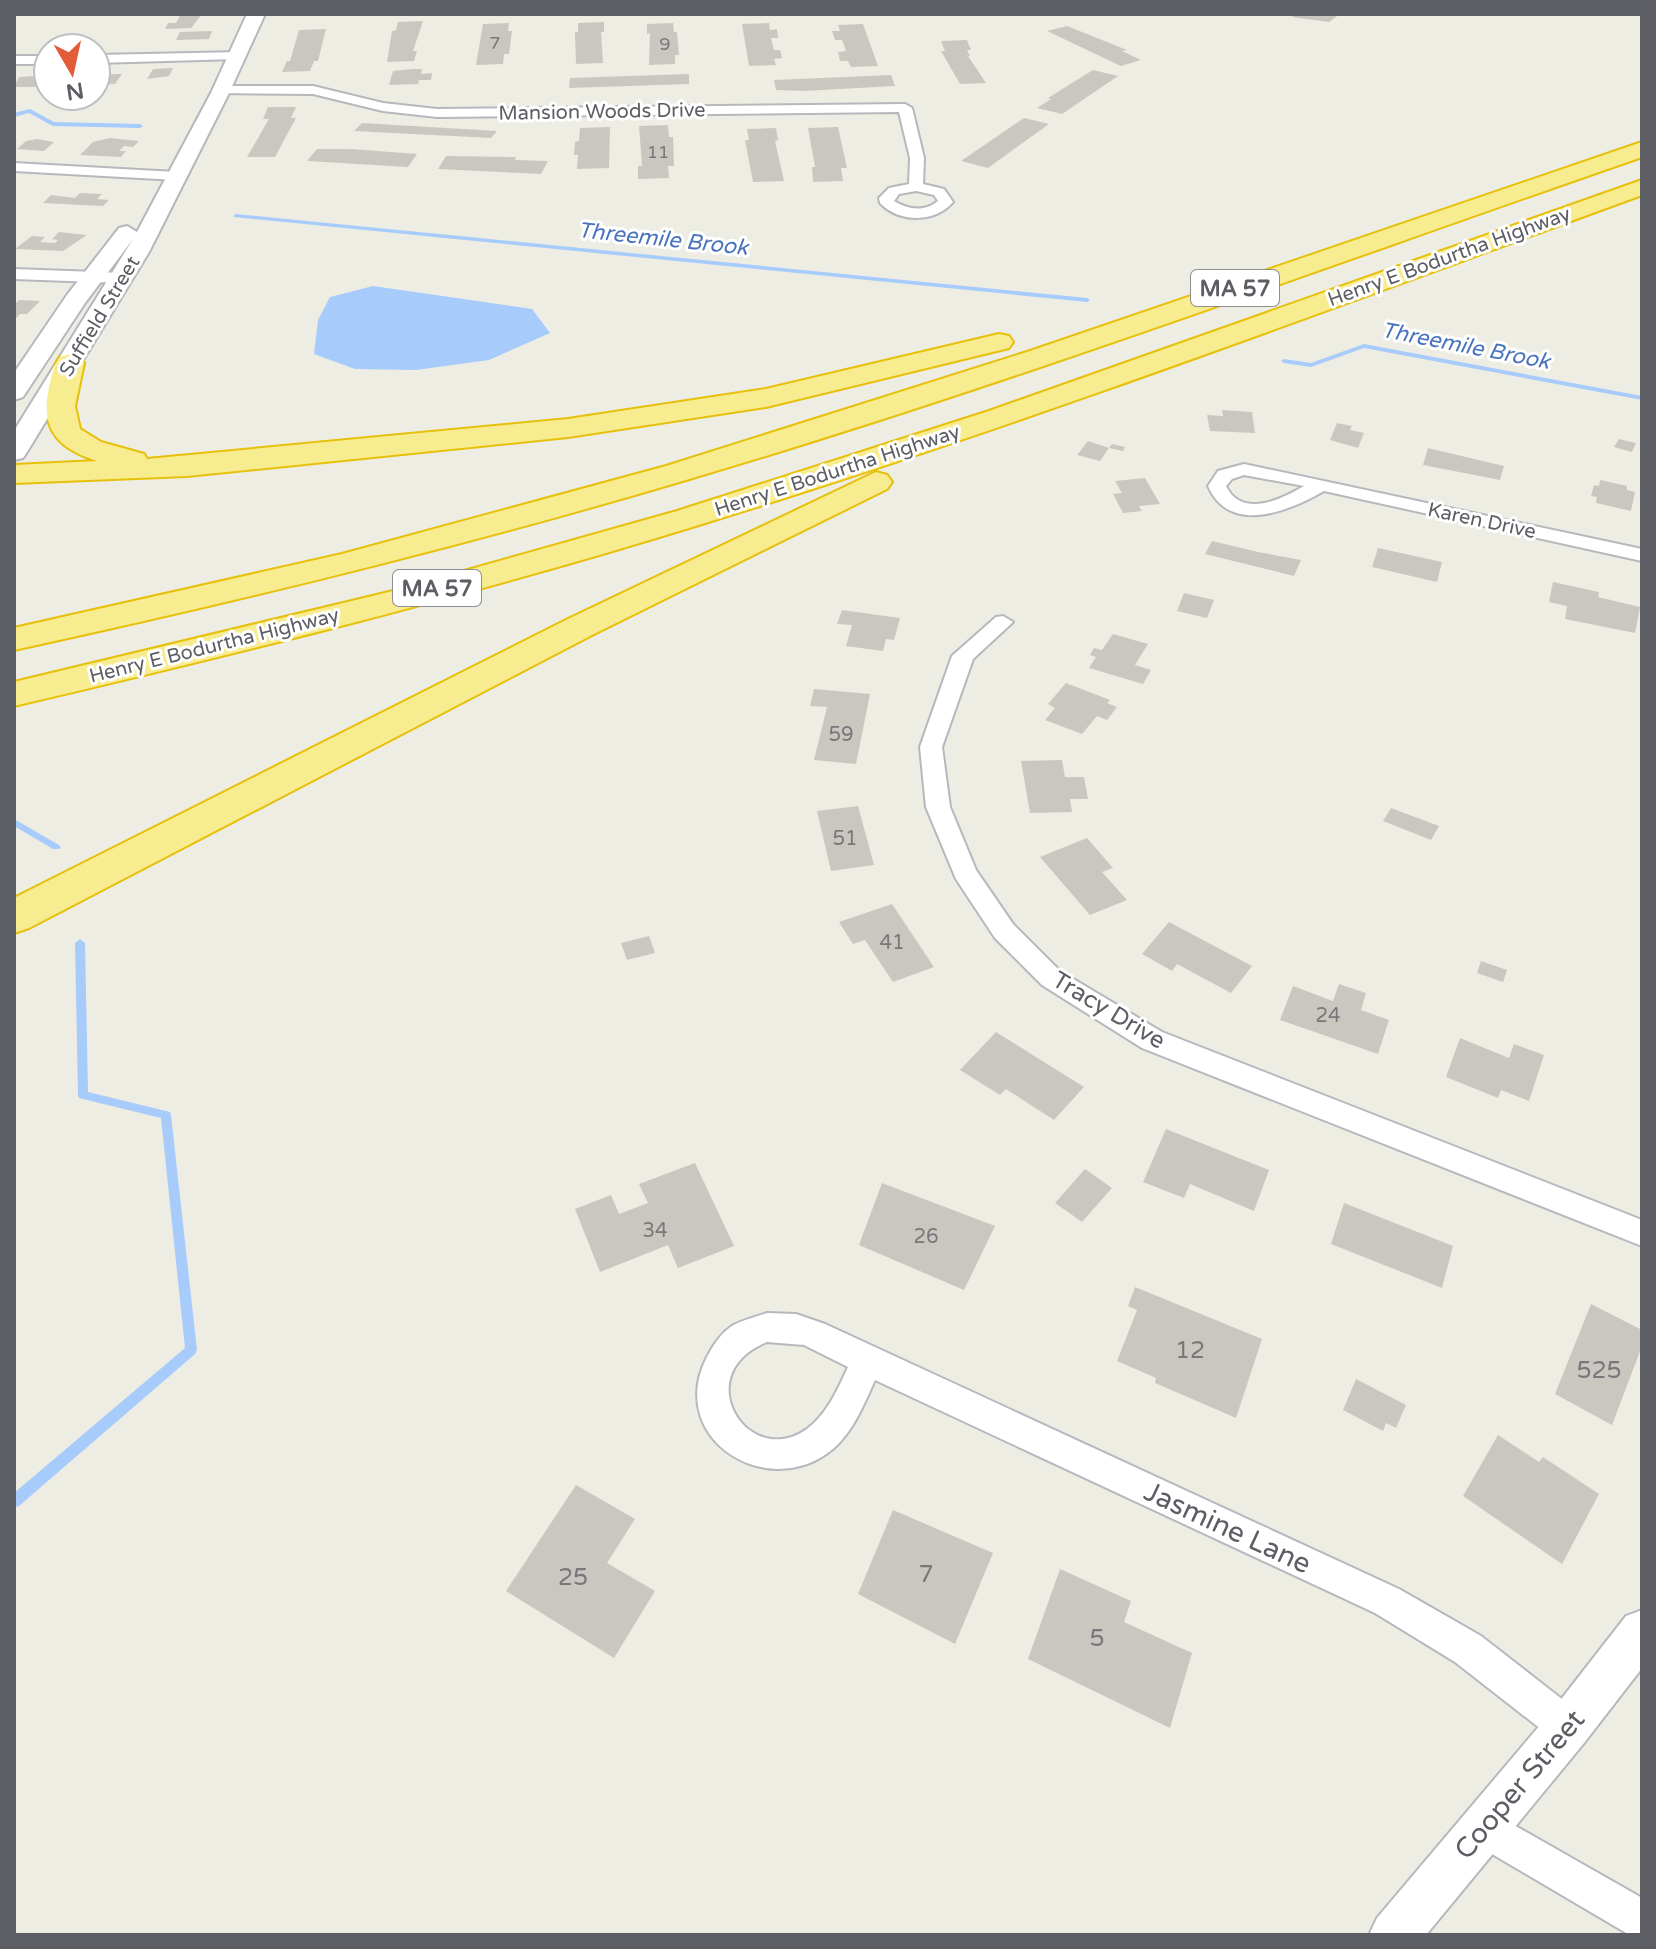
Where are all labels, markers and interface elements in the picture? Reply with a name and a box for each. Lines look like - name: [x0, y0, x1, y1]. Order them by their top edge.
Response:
- north arrow: [32, 32, 112, 112]
- house number: 7: [489, 32, 501, 54]
- house number: 9: [659, 33, 671, 55]
- text: N: [64, 77, 86, 105]
- street label: Mansion Woods Drive: [498, 98, 706, 126]
- house number: 11: [647, 141, 669, 163]
- street label: Henry E Bodurtha Highway: [1325, 202, 1574, 312]
- water label: Threemile Brook: [577, 217, 751, 261]
- street label: Suffield Street: [54, 252, 145, 381]
- road number: MA 57: [1191, 270, 1279, 306]
- water label: Threemile Brook: [1379, 317, 1554, 375]
- street label: Henry E Bodurtha Highway: [712, 420, 963, 522]
- street label: Karen Drive: [1426, 498, 1538, 544]
- road number: MA 57: [393, 570, 481, 606]
- street label: Henry E Bodurtha Highway: [87, 603, 342, 689]
- house number: 59: [828, 723, 854, 747]
- house number: 51: [832, 827, 858, 851]
- house number: 41: [879, 931, 905, 955]
- street label: Tracy Drive: [1047, 965, 1171, 1056]
- house number: 24: [1315, 1004, 1341, 1028]
- house number: 34: [642, 1219, 668, 1243]
- house number: 26: [913, 1225, 939, 1249]
- house number: 12: [1175, 1336, 1205, 1365]
- house number: 525: [1576, 1356, 1622, 1385]
- street label: Jasmine Lane: [1139, 1474, 1316, 1581]
- house number: 7: [918, 1560, 934, 1589]
- house number: 25: [558, 1563, 588, 1592]
- house number: 5: [1089, 1624, 1105, 1653]
- street label: Cooper Street: [1447, 1703, 1592, 1866]

